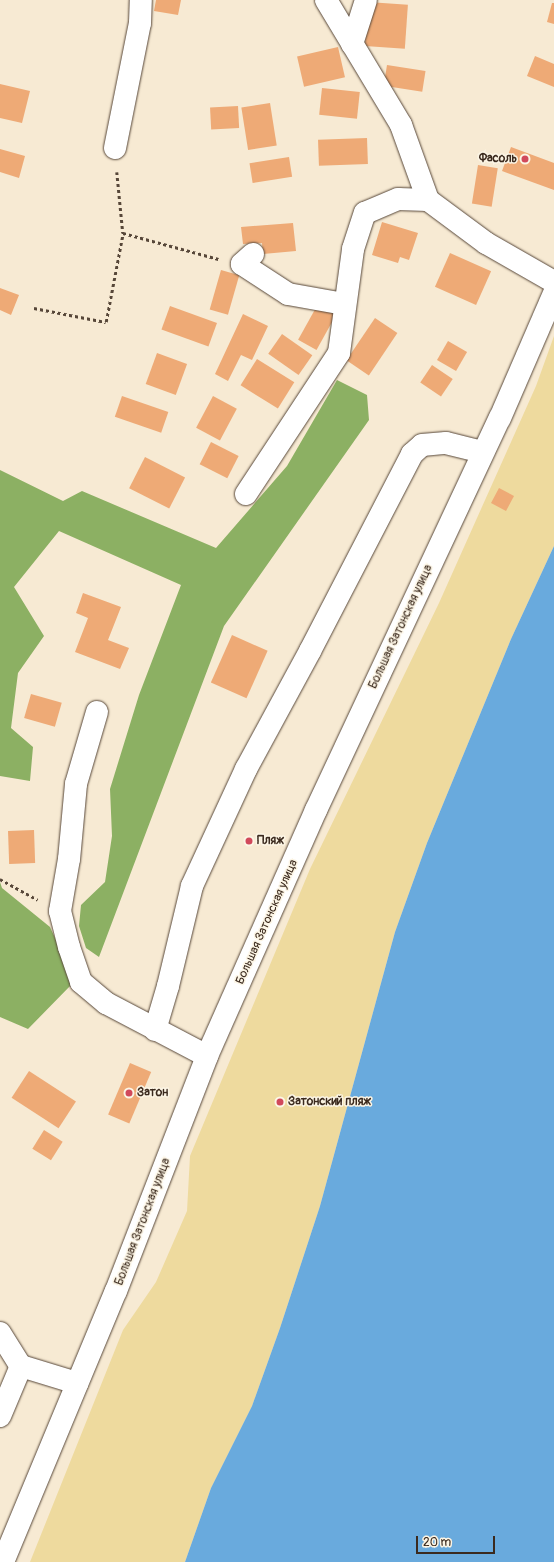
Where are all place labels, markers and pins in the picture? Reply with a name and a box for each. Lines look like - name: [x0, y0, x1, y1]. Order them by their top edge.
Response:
- place label: Фасоль: [479, 152, 517, 166]
- marker: Фасоль: [520, 154, 530, 164]
- place label: Пляж: [257, 834, 284, 848]
- marker: Пляж: [244, 836, 254, 846]
- place label: Затон: [137, 1086, 168, 1100]
- marker: Затон: [124, 1088, 134, 1098]
- place label: Затонский пляж: [288, 1095, 371, 1109]
- marker: Затонский пляж: [275, 1097, 285, 1107]

